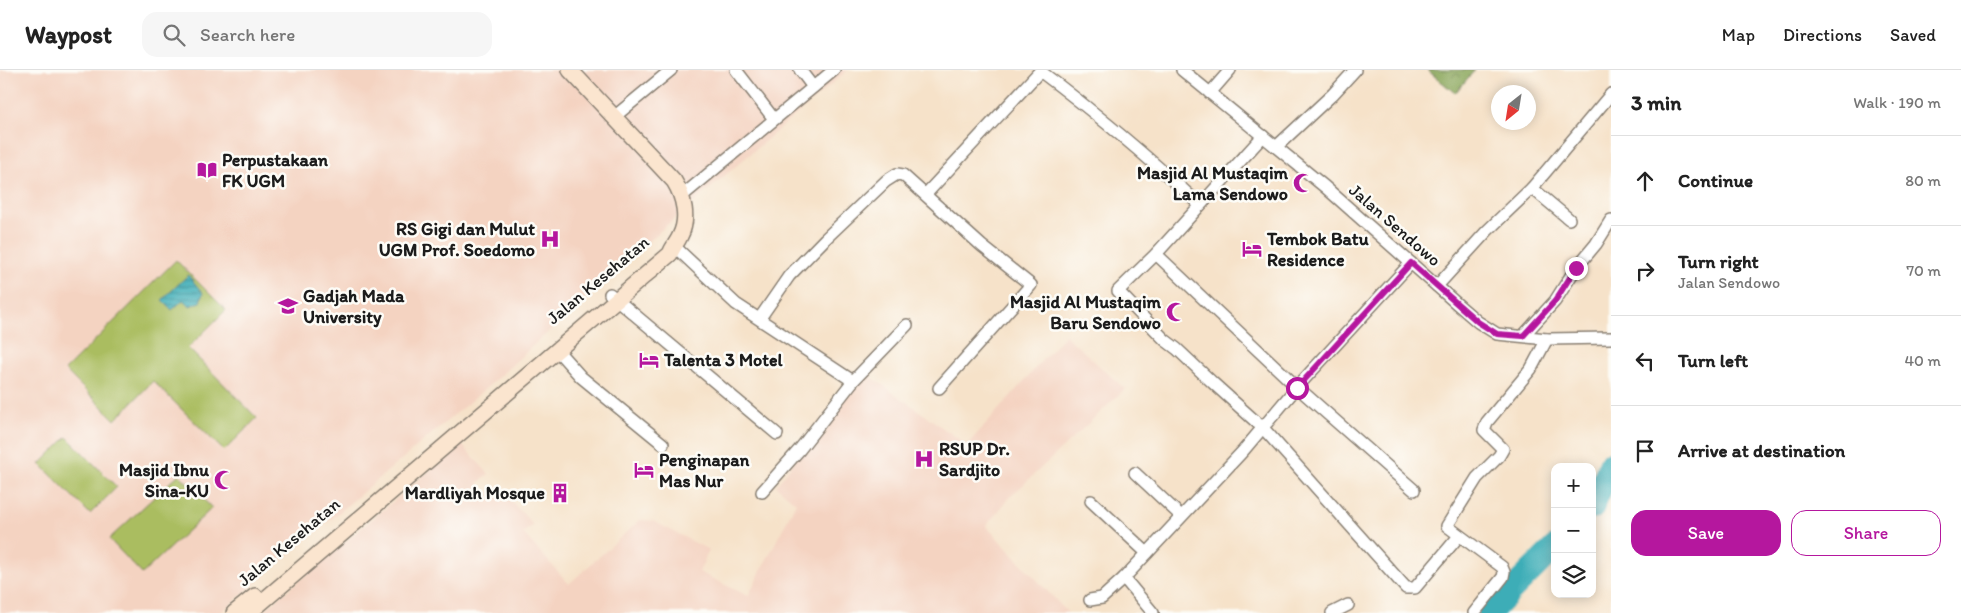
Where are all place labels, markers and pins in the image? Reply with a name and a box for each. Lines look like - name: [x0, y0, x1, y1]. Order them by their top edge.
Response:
- place label: Perpustakaan FK UGM: [222, 149, 329, 192]
- library icon: Perpustakaan FK UGM: [196, 159, 218, 181]
- place label: Masjid Al Mustaqim Lama Sendowo: [1137, 162, 1289, 205]
- mosque icon: Masjid Al Mustaqim Lama Sendowo: [1292, 172, 1314, 194]
- place label: RS Gigi dan Mulut UGM Prof. Soedomo: [379, 218, 535, 261]
- hospital icon: RS Gigi dan Mulut UGM Prof. Soedomo: [539, 228, 561, 250]
- place label: Tembok Batu Residence: [1266, 228, 1369, 271]
- hotel icon: Tembok Batu Residence: [1241, 238, 1263, 260]
- place label: Gadjah Mada University: [303, 285, 405, 328]
- place label: Masjid Al Mustaqim Baru Sendowo: [1010, 291, 1162, 334]
- school or university icon: Gadjah Mada University: [277, 295, 299, 317]
- mosque icon: Masjid Al Mustaqim Baru Sendowo: [1165, 301, 1187, 323]
- hotel icon: Talenta 3 Motel: [638, 349, 660, 371]
- place label: Talenta 3 Motel: [663, 349, 784, 371]
- place label: RSUP Dr. Sardjito: [939, 438, 1010, 481]
- hospital icon: RSUP Dr. Sardjito: [913, 448, 935, 470]
- place label: Penginapan Mas Nur: [659, 449, 750, 492]
- place label: Masjid Ibnu Sina-KU: [119, 459, 210, 502]
- hotel icon: Penginapan Mas Nur: [633, 459, 655, 481]
- mosque icon: Masjid Ibnu Sina-KU: [213, 469, 235, 491]
- place label: Mardliyah Mosque: [405, 482, 545, 504]
- building icon: Mardliyah Mosque: [549, 482, 571, 504]

